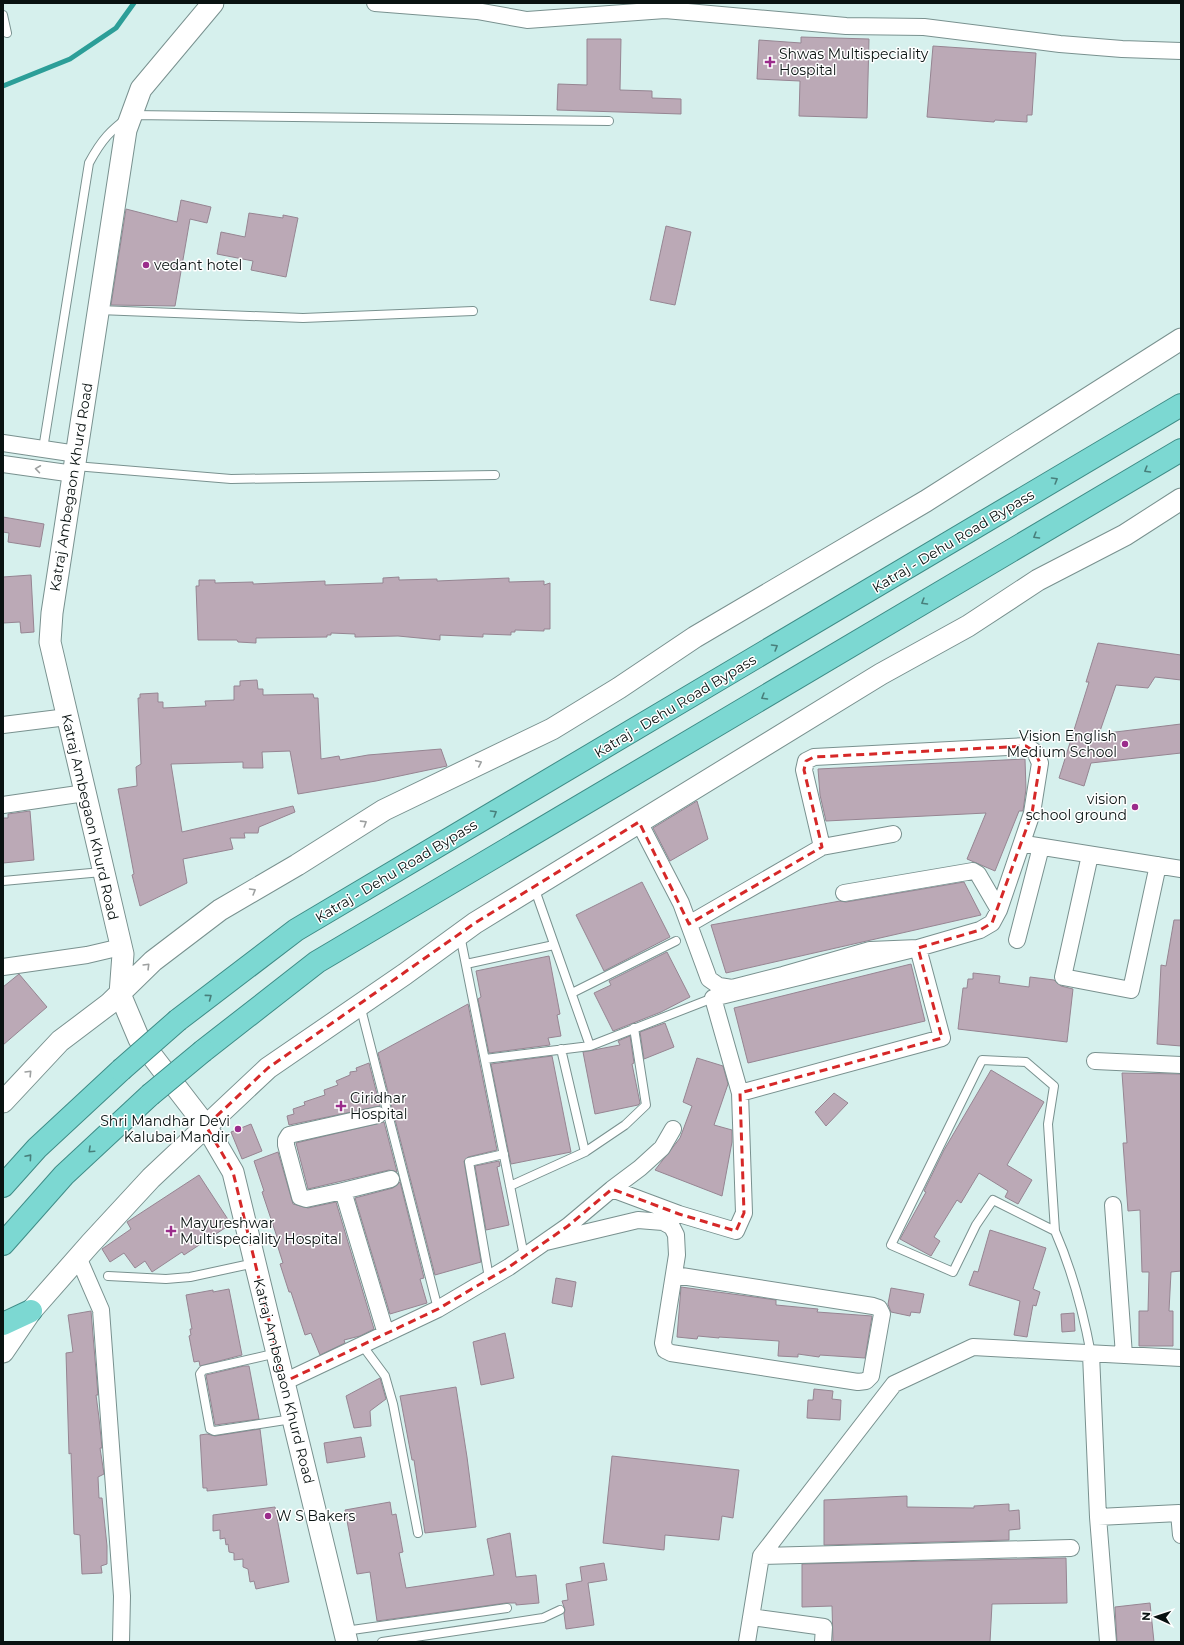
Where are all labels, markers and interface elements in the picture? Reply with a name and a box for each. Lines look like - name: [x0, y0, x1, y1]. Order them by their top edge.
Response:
- place label: Shwas Multispeciality Hospital: [779, 45, 929, 79]
- marker: Shwas Multispeciality Hospital: [764, 56, 776, 68]
- place label: vedant hotel: [154, 256, 242, 274]
- marker: vedant hotel: [141, 260, 151, 270]
- street label: Katraj Ambegaon Khurd Road: [46, 381, 96, 593]
- one-way arrow: [35, 465, 41, 474]
- one-way arrow: [1144, 465, 1151, 472]
- one-way arrow: [1051, 478, 1058, 485]
- street label: Katraj - Dehu Road Bypass: [869, 485, 1037, 597]
- one-way arrow: [1033, 531, 1040, 539]
- one-way arrow: [921, 598, 928, 605]
- one-way arrow: [771, 644, 778, 651]
- street label: Katraj - Dehu Road Bypass: [591, 650, 759, 762]
- one-way arrow: [761, 693, 768, 700]
- street label: Katraj Ambegaon Khurd Road: [57, 712, 123, 922]
- place label: Vision English Medium School: [1007, 727, 1117, 761]
- marker: Vision English Medium School: [1120, 739, 1130, 749]
- one-way arrow: [474, 760, 482, 768]
- place label: vision school ground: [1026, 790, 1127, 824]
- marker: vision school ground: [1130, 802, 1140, 812]
- one-way arrow: [490, 811, 497, 818]
- street label: Katraj - Dehu Road Bypass: [312, 815, 480, 927]
- one-way arrow: [360, 820, 367, 828]
- one-way arrow: [249, 888, 256, 895]
- one-way arrow: [143, 964, 150, 971]
- one-way arrow: [204, 994, 211, 1001]
- one-way arrow: [24, 1070, 32, 1078]
- place label: Giridhar Hospital: [350, 1089, 408, 1123]
- marker: Giridhar Hospital: [335, 1100, 347, 1112]
- place label: Shri Mandhar Devi Kalubai Mandir: [100, 1112, 230, 1146]
- marker: Shri Mandhar Devi Kalubai Mandir: [233, 1124, 243, 1134]
- one-way arrow: [88, 1145, 95, 1152]
- one-way arrow: [24, 1154, 31, 1161]
- place label: Mayureshwar Multispeciality Hospital: [180, 1214, 342, 1248]
- marker: Mayureshwar Multispeciality Hospital: [165, 1225, 177, 1237]
- street label: Katraj Ambegaon Khurd Road: [250, 1276, 318, 1486]
- place label: W S Bakers: [276, 1507, 355, 1525]
- marker: W S Bakers: [263, 1511, 273, 1521]
- north arrow: [1136, 1597, 1176, 1637]
- text: N: [1139, 1612, 1153, 1621]

